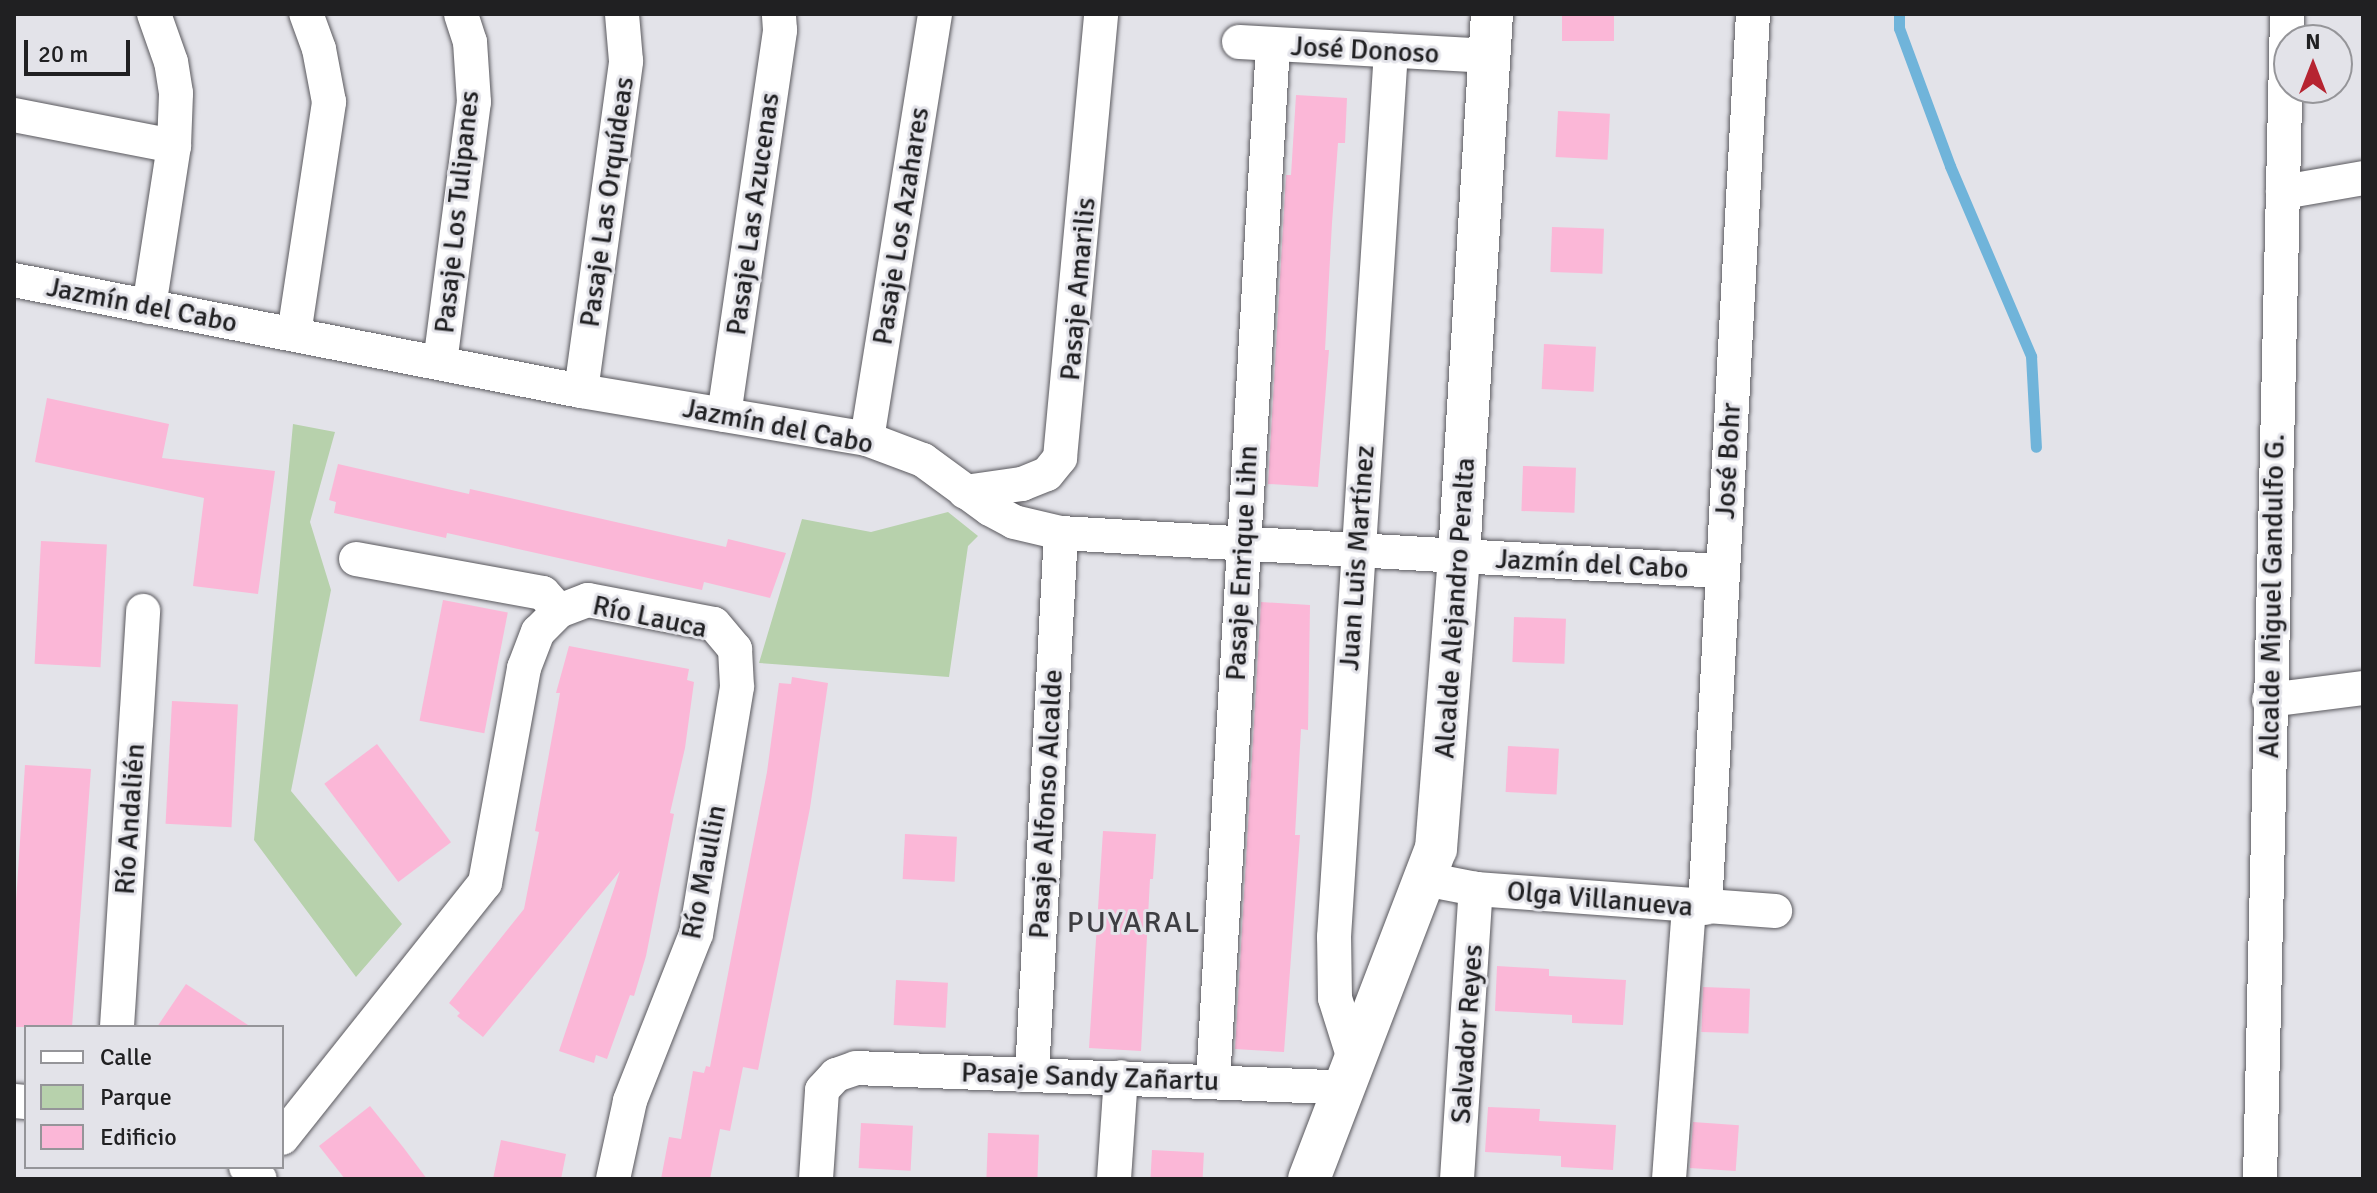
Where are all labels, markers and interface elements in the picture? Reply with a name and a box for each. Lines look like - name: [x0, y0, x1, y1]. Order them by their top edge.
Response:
- scale bar: [28, 24, 134, 74]
- north arrow: [2273, 24, 2353, 104]
- text: N: [2305, 28, 2321, 55]
- street label: José Donoso: [1290, 29, 1440, 71]
- text: 20 m: [38, 39, 88, 69]
- street label: Pasaje Las Orquídeas: [573, 75, 641, 329]
- street label: Pasaje Los Tulipanes: [428, 89, 486, 335]
- street label: Pasaje Las Azucenas: [719, 91, 787, 337]
- street label: Pasaje Los Azahares: [866, 105, 936, 347]
- street label: Pasaje Amarilis: [1053, 196, 1103, 382]
- street label: Jazmín del Cabo: [44, 270, 240, 340]
- street label: Jazmín del Cabo: [680, 391, 876, 461]
- street label: José Bohr: [1708, 402, 1748, 520]
- street label: Alcalde Miguel Gandulfo G.: [2252, 433, 2292, 759]
- street label: Pasaje Enrique Lihn: [1219, 444, 1265, 682]
- street label: Juan Luis Martínez: [1332, 444, 1382, 672]
- street label: Alcalde Alejandro Peralta: [1428, 456, 1482, 760]
- street label: Jazmín del Cabo: [1495, 542, 1689, 586]
- street label: Río Lauca: [590, 588, 710, 646]
- street label: Pasaje Alfonso Alcalde: [1022, 668, 1070, 940]
- street label: Río Andalién: [108, 742, 152, 896]
- street label: Río Maullin: [675, 802, 733, 942]
- street label: Olga Villanueva: [1506, 874, 1694, 924]
- district label: PUYARAL: [1067, 905, 1201, 941]
- street label: Salvador Reyes: [1444, 943, 1490, 1125]
- legend: [24, 1025, 284, 1169]
- text: Calle: [100, 1042, 152, 1072]
- street label: Pasaje Sandy Zañartu: [960, 1056, 1220, 1098]
- text: Parque: [100, 1082, 172, 1112]
- text: Edificio: [100, 1122, 177, 1152]

